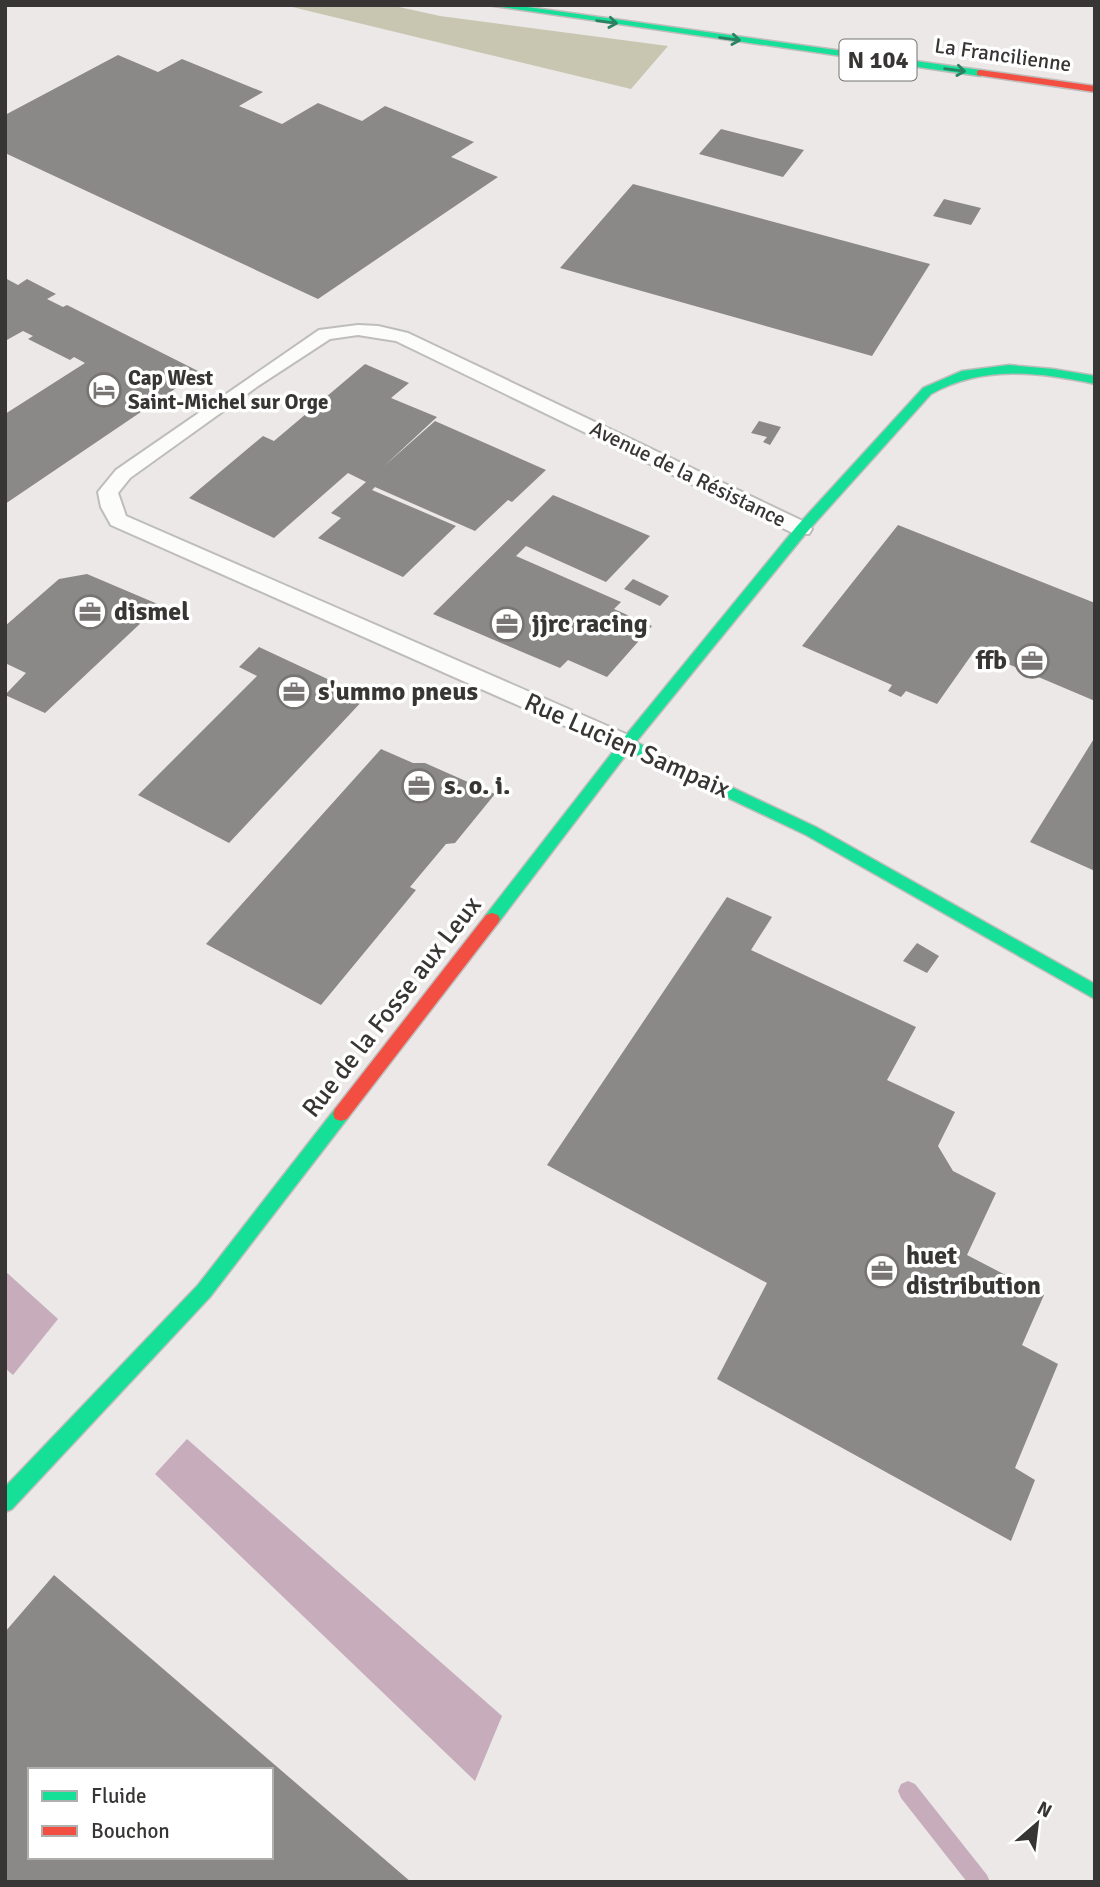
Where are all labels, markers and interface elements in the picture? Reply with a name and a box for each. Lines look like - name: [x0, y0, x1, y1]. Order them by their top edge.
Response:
- one-way arrow: [595, 16, 618, 29]
- one-way arrow: [718, 33, 740, 46]
- street label: La Francilienne: [933, 33, 1073, 77]
- road number: N 104: [840, 40, 917, 80]
- one-way arrow: [943, 64, 966, 77]
- place label: Cap West Saint-Michel sur Orge: [128, 365, 328, 415]
- hotel icon: Cap West Saint-Michel sur Orge: [85, 371, 123, 409]
- street label: Avenue de la Résistance: [586, 415, 790, 533]
- office icon: dismel: [71, 593, 109, 631]
- place label: dismel: [114, 596, 189, 628]
- office icon: jjrc racing: [488, 605, 526, 643]
- place label: jjrc racing: [532, 608, 648, 640]
- office icon: ffb: [1013, 642, 1051, 680]
- place label: ffb: [975, 645, 1007, 677]
- office icon: s'ummo pneus: [275, 673, 313, 711]
- place label: s'ummo pneus: [318, 676, 478, 708]
- street label: Rue Lucien Sampaix: [519, 686, 735, 806]
- office icon: s. o. i.: [400, 767, 438, 805]
- place label: s. o. i.: [444, 770, 510, 802]
- street label: Rue de la Fosse aux Leux: [296, 890, 488, 1124]
- place label: huet distribution: [906, 1240, 1041, 1302]
- office icon: huet distribution: [863, 1252, 901, 1290]
- legend: [28, 1768, 273, 1859]
- text: Fluide: [91, 1783, 147, 1809]
- north arrow: [1002, 1789, 1072, 1859]
- text: N: [1033, 1796, 1056, 1824]
- text: Bouchon: [91, 1818, 170, 1844]

